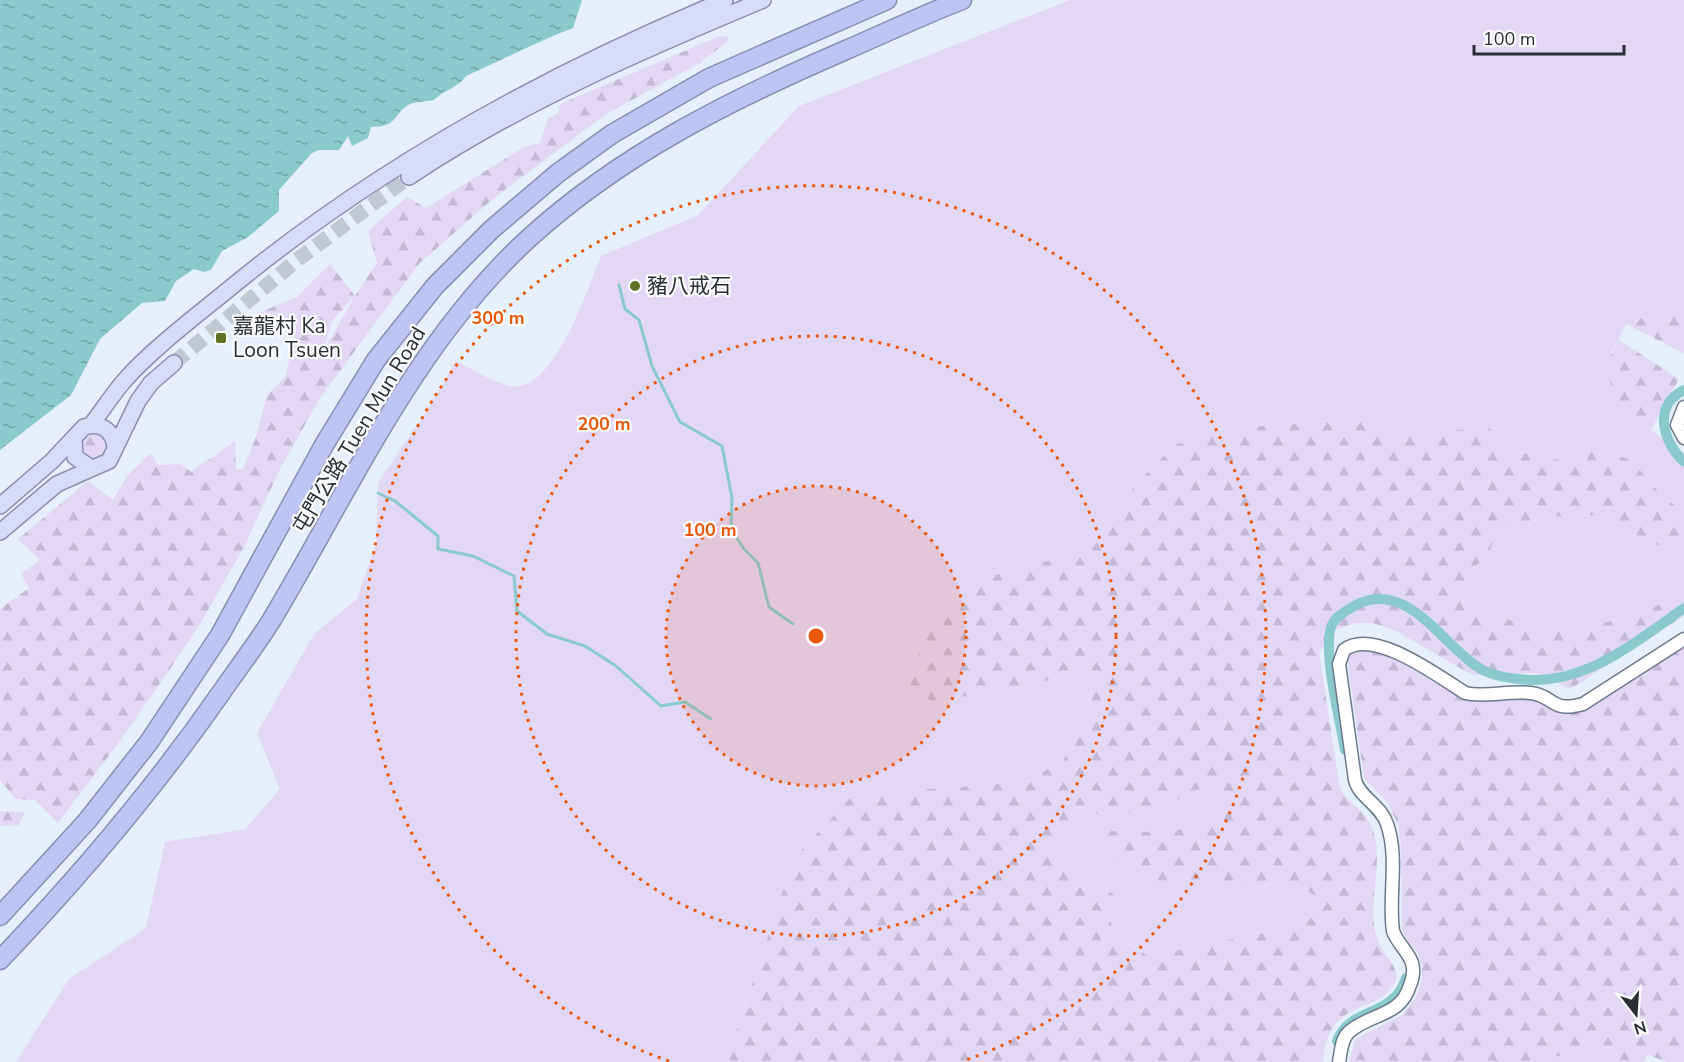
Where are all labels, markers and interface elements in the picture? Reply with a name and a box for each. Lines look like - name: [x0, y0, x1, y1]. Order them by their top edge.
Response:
- scale bar: [1474, 18, 1624, 56]
- text: 100 m: [1483, 27, 1535, 51]
- place label: 豬八戒石: [647, 272, 731, 300]
- marker: 豬八戒石: [628, 279, 642, 293]
- text: 300 m: [471, 306, 525, 330]
- place label: 嘉龍村 Ka Loon Tsuen: [233, 312, 341, 364]
- street label: 屯門公路 Tuen Mun Road: [286, 321, 432, 539]
- marker: 嘉龍村 Ka Loon Tsuen: [214, 331, 228, 345]
- text: 200 m: [577, 412, 631, 436]
- text: 100 m: [683, 518, 737, 542]
- centre of rings: [806, 626, 826, 646]
- north arrow: [1606, 984, 1666, 1044]
- text: N: [1631, 1015, 1649, 1040]

